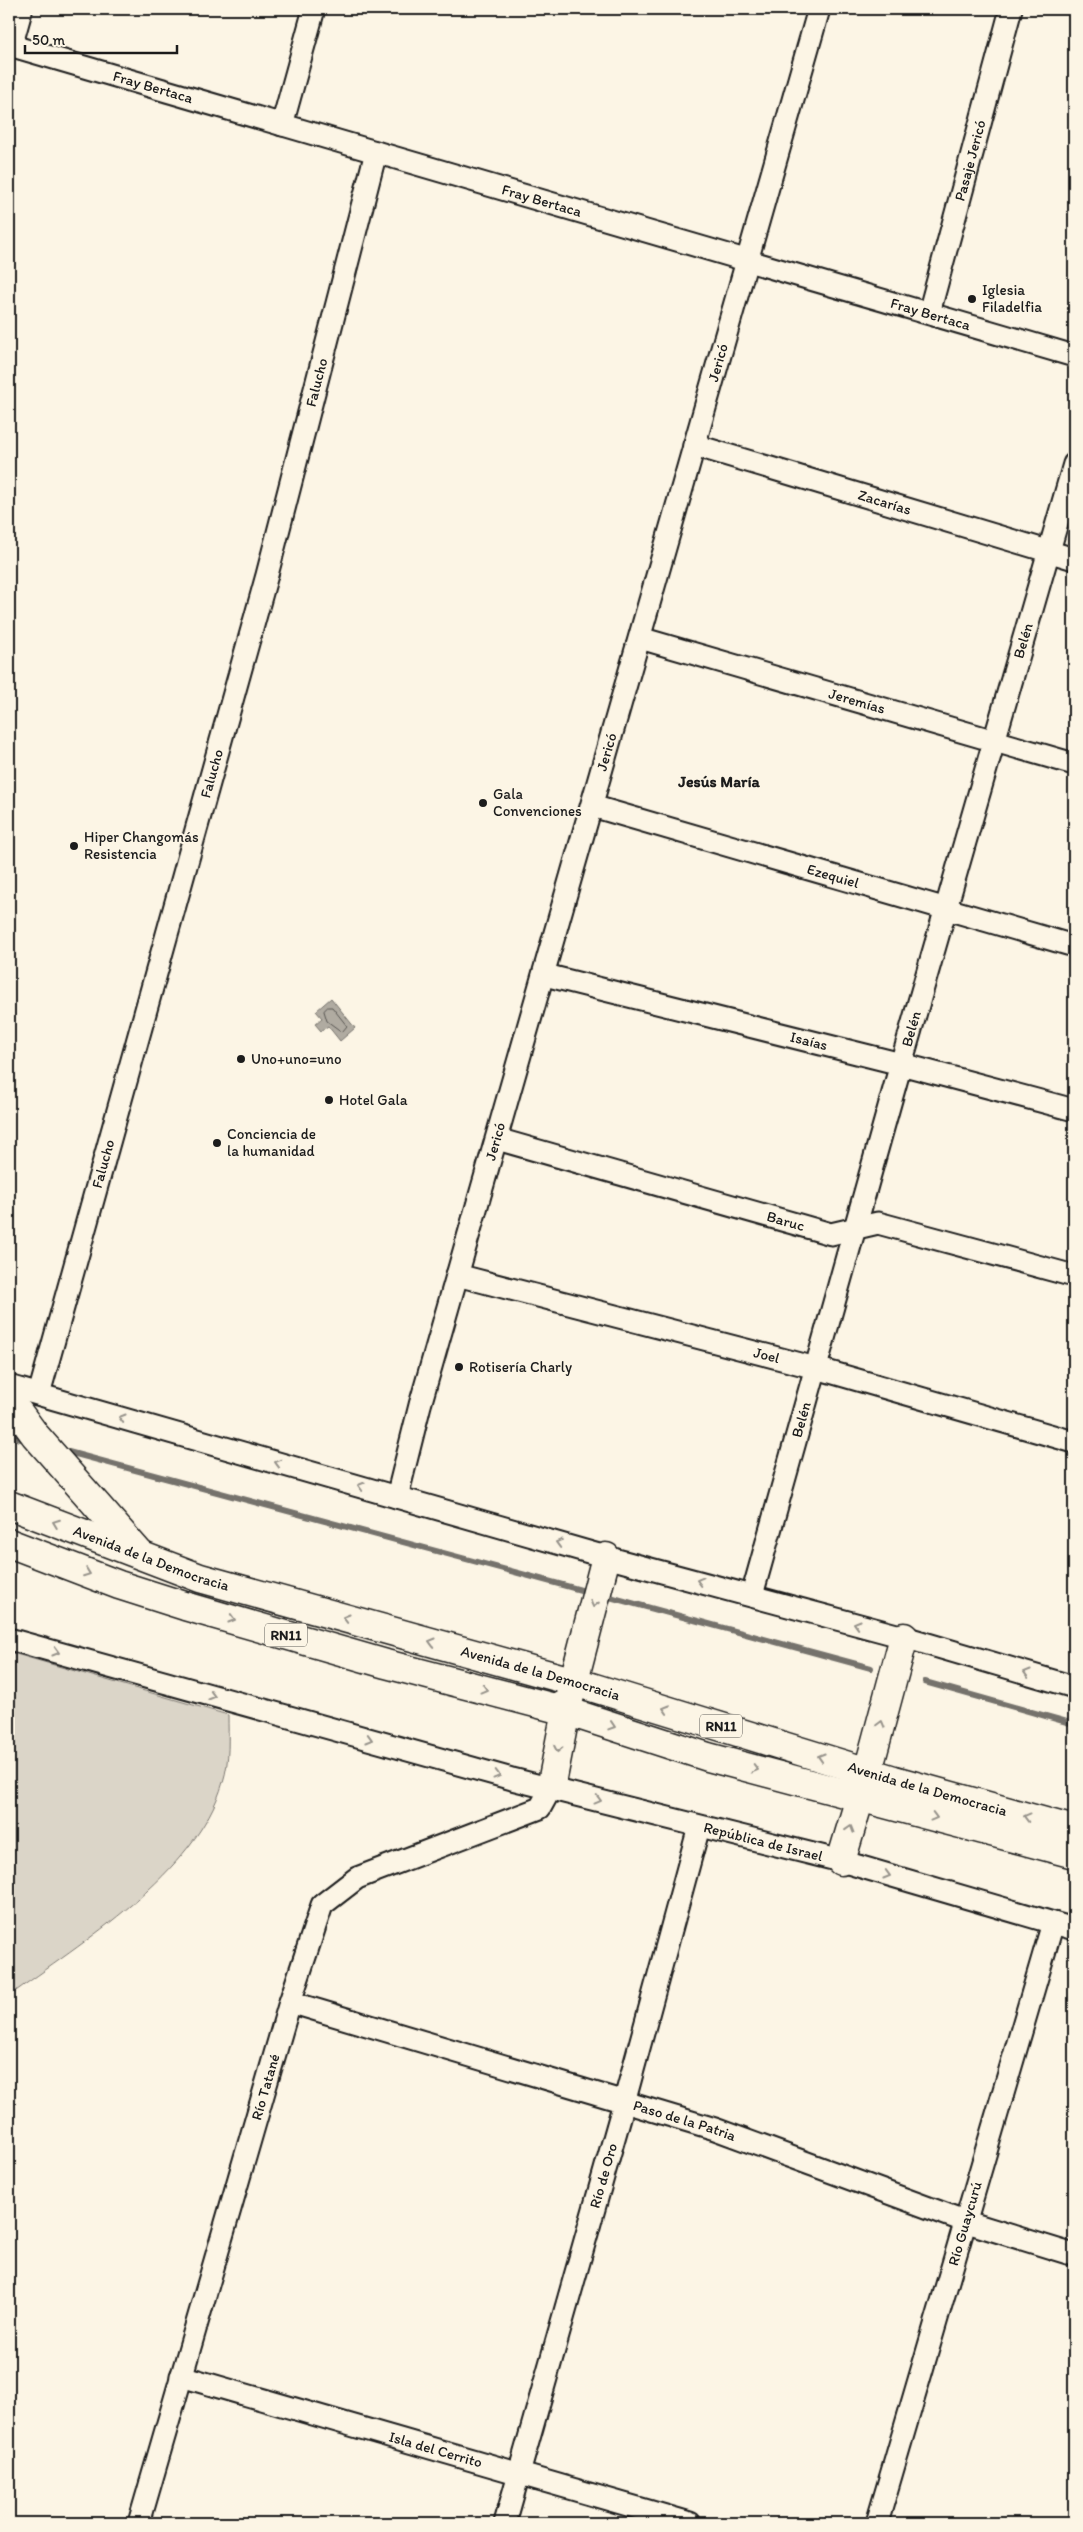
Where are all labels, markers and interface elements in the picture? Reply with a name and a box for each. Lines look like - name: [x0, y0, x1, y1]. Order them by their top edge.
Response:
- scale bar: [25, 22, 178, 54]
- text: 50 m: [32, 31, 65, 49]
- street label: Fray Bertaca: [111, 67, 195, 107]
- street label: Pasaje Jericó: [951, 118, 990, 203]
- street label: Fray Bertaca: [500, 180, 584, 221]
- place label: Iglesia Filadelfia: [982, 281, 1042, 316]
- marker: Iglesia Filadelfia: [966, 293, 978, 305]
- street label: Fray Bertaca: [888, 294, 973, 334]
- street label: Jericó: [704, 341, 732, 384]
- street label: Falucho: [302, 356, 332, 409]
- street label: Zacarías: [856, 486, 914, 519]
- street label: Belén: [1009, 621, 1037, 661]
- street label: Jeremías: [827, 684, 888, 718]
- street label: Jericó: [593, 731, 621, 773]
- street label: Falucho: [196, 747, 227, 800]
- district label: Jesús María: [677, 772, 761, 791]
- place label: Gala Convenciones: [493, 785, 582, 820]
- marker: Gala Convenciones: [477, 797, 489, 809]
- place label: Hiper Changomás Resistencia: [84, 828, 199, 863]
- marker: Hiper Changomás Resistencia: [68, 840, 80, 852]
- street label: Ezequiel: [805, 860, 862, 892]
- street label: Belén: [897, 1009, 925, 1049]
- street label: Isaías: [788, 1028, 830, 1054]
- place label: Uno+uno=uno: [251, 1050, 342, 1068]
- marker: Uno+uno=uno: [235, 1053, 247, 1065]
- place label: Hotel Gala: [339, 1091, 408, 1109]
- marker: Hotel Gala: [323, 1094, 335, 1106]
- street label: Jericó: [481, 1120, 509, 1163]
- place label: Conciencia de la humanidad: [227, 1125, 316, 1160]
- street label: Falucho: [88, 1137, 118, 1190]
- marker: Conciencia de la humanidad: [211, 1137, 223, 1149]
- street label: Baruc: [765, 1207, 807, 1235]
- street label: Joel: [752, 1343, 782, 1367]
- place label: Rotisería Charly: [469, 1358, 572, 1376]
- marker: Rotisería Charly: [453, 1361, 465, 1373]
- street label: Belén: [788, 1400, 815, 1440]
- one-way arrow: [118, 1413, 126, 1424]
- one-way arrow: [275, 1458, 283, 1468]
- one-way arrow: [358, 1482, 366, 1492]
- one-way arrow: [52, 1519, 61, 1530]
- street label: Avenida de la Democracia: [71, 1521, 231, 1595]
- one-way arrow: [555, 1538, 564, 1548]
- one-way arrow: [82, 1567, 91, 1577]
- one-way arrow: [697, 1577, 705, 1587]
- one-way arrow: [589, 1599, 600, 1608]
- one-way arrow: [227, 1614, 235, 1624]
- one-way arrow: [343, 1614, 351, 1624]
- one-way arrow: [852, 1619, 861, 1630]
- road number: RN11: [265, 1624, 307, 1646]
- one-way arrow: [427, 1637, 436, 1648]
- street label: Avenida de la Democracia: [459, 1642, 623, 1704]
- one-way arrow: [51, 1646, 60, 1657]
- one-way arrow: [1024, 1669, 1032, 1679]
- one-way arrow: [480, 1683, 489, 1694]
- one-way arrow: [208, 1690, 216, 1700]
- one-way arrow: [662, 1705, 671, 1715]
- road number: RN11: [700, 1714, 742, 1738]
- one-way arrow: [607, 1720, 616, 1730]
- one-way arrow: [875, 1720, 885, 1729]
- one-way arrow: [364, 1734, 372, 1744]
- one-way arrow: [554, 1745, 564, 1754]
- one-way arrow: [818, 1752, 826, 1762]
- street label: Avenida de la Democracia: [846, 1757, 1009, 1820]
- one-way arrow: [751, 1763, 760, 1774]
- one-way arrow: [493, 1770, 501, 1780]
- one-way arrow: [594, 1795, 602, 1805]
- one-way arrow: [930, 1811, 938, 1821]
- one-way arrow: [1024, 1812, 1032, 1822]
- street label: República de Israel: [702, 1818, 825, 1865]
- one-way arrow: [845, 1826, 855, 1834]
- one-way arrow: [883, 1869, 892, 1880]
- street label: Río Tatané: [247, 2052, 284, 2122]
- street label: Paso de la Patria: [631, 2096, 739, 2145]
- street label: Río de Oro: [586, 2141, 621, 2210]
- street label: Río Guaycurú: [944, 2179, 986, 2268]
- street label: Isla del Cerrito: [387, 2428, 484, 2472]

